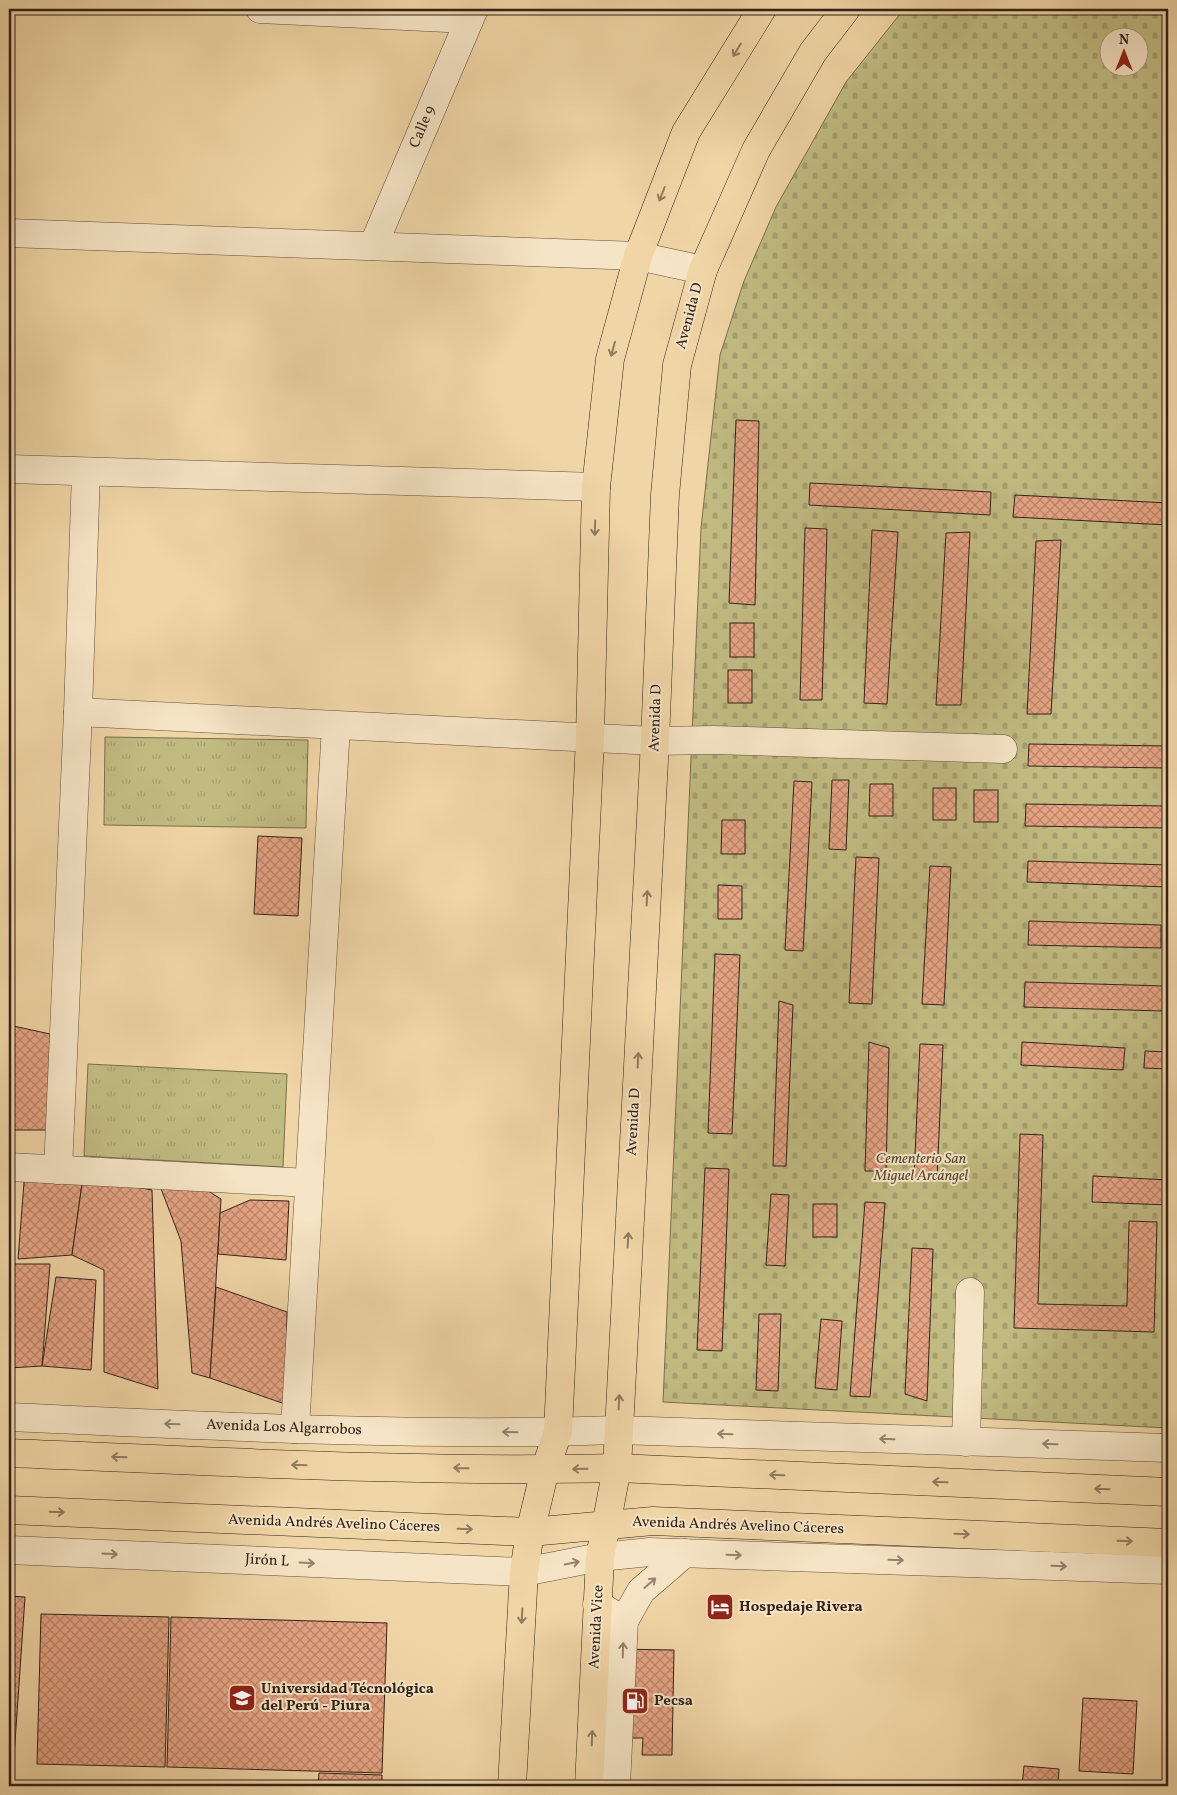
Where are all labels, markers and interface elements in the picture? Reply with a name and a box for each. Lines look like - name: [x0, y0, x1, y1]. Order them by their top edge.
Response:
- north arrow: [1100, 28, 1150, 78]
- text: N: [1119, 31, 1129, 50]
- one-way arrow: [731, 43, 741, 57]
- street label: Calle 9: [405, 102, 441, 151]
- one-way arrow: [657, 186, 666, 201]
- street label: Avenida D: [671, 280, 709, 352]
- one-way arrow: [607, 340, 617, 356]
- one-way arrow: [590, 519, 600, 535]
- street label: Avenida D: [644, 684, 668, 752]
- one-way arrow: [642, 890, 651, 906]
- one-way arrow: [633, 1052, 642, 1068]
- street label: Avenida D: [622, 1088, 646, 1156]
- park label: Cementerio San Miguel Arcángel: [873, 1149, 968, 1187]
- one-way arrow: [624, 1232, 633, 1248]
- one-way arrow: [615, 1394, 624, 1410]
- street label: Avenida Los Algarrobos: [206, 1415, 362, 1441]
- one-way arrow: [165, 1419, 181, 1428]
- one-way arrow: [502, 1427, 518, 1437]
- one-way arrow: [717, 1429, 733, 1438]
- one-way arrow: [879, 1434, 896, 1444]
- one-way arrow: [1042, 1440, 1058, 1449]
- one-way arrow: [111, 1453, 127, 1462]
- one-way arrow: [291, 1460, 307, 1469]
- one-way arrow: [454, 1463, 470, 1473]
- one-way arrow: [572, 1464, 588, 1474]
- one-way arrow: [770, 1470, 786, 1480]
- one-way arrow: [932, 1477, 948, 1487]
- one-way arrow: [1094, 1484, 1110, 1493]
- one-way arrow: [49, 1508, 65, 1517]
- street label: Avenida Andrés Avelino Cáceres: [228, 1510, 440, 1538]
- street label: Avenida Andrés Avelino Cáceres: [632, 1512, 844, 1540]
- one-way arrow: [456, 1525, 472, 1534]
- one-way arrow: [954, 1530, 970, 1539]
- one-way arrow: [1117, 1537, 1133, 1546]
- one-way arrow: [102, 1549, 118, 1559]
- street label: Jirón L: [244, 1549, 290, 1573]
- one-way arrow: [725, 1550, 741, 1559]
- one-way arrow: [888, 1556, 904, 1565]
- one-way arrow: [564, 1557, 580, 1567]
- one-way arrow: [299, 1558, 315, 1567]
- one-way arrow: [1050, 1561, 1066, 1571]
- one-way arrow: [643, 1578, 656, 1589]
- street label: Avenida Vice: [584, 1584, 610, 1670]
- hotel icon: Hospedaje Rivera: [705, 1592, 735, 1622]
- place label: Hospedaje Rivera: [739, 1597, 863, 1618]
- one-way arrow: [517, 1607, 526, 1623]
- one-way arrow: [618, 1642, 627, 1658]
- place label: Universidad Técnológica del Perú - Piura: [261, 1679, 434, 1717]
- school or university icon: Universidad Técnológica del Perú - Piura: [227, 1683, 257, 1713]
- fuel station icon: Pecsa: [620, 1686, 650, 1716]
- place label: Pecsa: [654, 1691, 693, 1712]
- one-way arrow: [587, 1730, 596, 1746]

